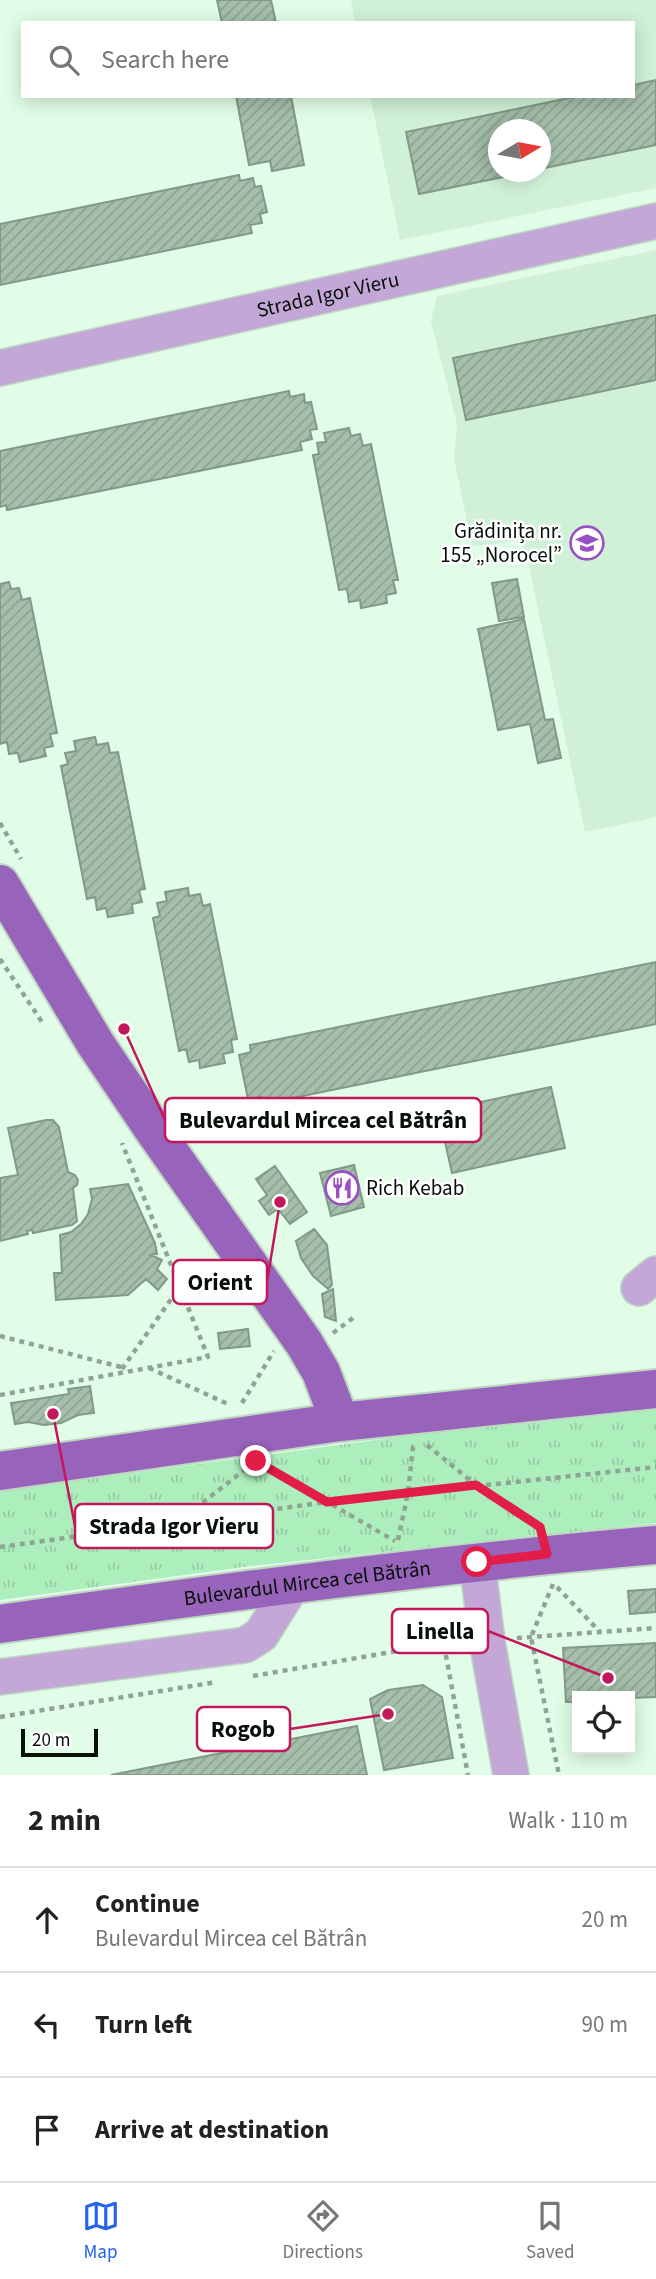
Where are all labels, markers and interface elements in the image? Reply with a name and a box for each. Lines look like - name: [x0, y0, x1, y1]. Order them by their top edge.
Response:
- search box: [21, 21, 635, 98]
- icon: search: [45, 41, 83, 79]
- text: Search here: [101, 41, 229, 78]
- north arrow: [488, 119, 551, 182]
- street label: Strada Igor Vieru: [254, 264, 402, 325]
- place label: Grădinița nr. 155 „Norocel”: [440, 516, 562, 570]
- school or university icon: Grădinița nr. 155 „Norocel”: [568, 524, 606, 562]
- callout: Bulevardul Mircea cel Bătrân: [165, 1098, 481, 1142]
- text: Bulevardul Mircea cel Bătrân: [179, 1104, 467, 1137]
- restaurant icon: Rich Kebab: [323, 1169, 361, 1207]
- place label: Rich Kebab: [366, 1173, 464, 1203]
- callout: Orient: [173, 1260, 267, 1304]
- text: Orient: [187, 1266, 253, 1299]
- route end: [240, 1445, 271, 1476]
- callout: Strada Igor Vieru: [75, 1504, 273, 1548]
- text: Strada Igor Vieru: [89, 1510, 259, 1543]
- route start: [461, 1546, 492, 1577]
- street label: Bulevardul Mircea cel Bătrân: [182, 1553, 432, 1613]
- callout: Linella: [392, 1609, 488, 1653]
- text: Linella: [406, 1615, 474, 1648]
- map controls: [572, 1691, 635, 1754]
- button: locate: [572, 1691, 635, 1754]
- callout: Rogob: [197, 1707, 290, 1751]
- text: Rogob: [211, 1713, 275, 1746]
- scale bar: [21, 1726, 98, 1758]
- text: 20 m: [32, 1727, 70, 1754]
- text: 2 min: [28, 1799, 101, 1842]
- text: Walk · 110 m: [509, 1804, 628, 1837]
- text: Continue: [95, 1885, 200, 1922]
- icon: ahead: [28, 1901, 66, 1939]
- text: 20 m: [581, 1903, 628, 1936]
- text: Bulevardul Mircea cel Bătrân: [95, 1922, 367, 1955]
- icon: left: [28, 2006, 66, 2044]
- text: Turn left: [95, 2006, 192, 2043]
- text: 90 m: [581, 2008, 628, 2041]
- icon: arrive: [28, 2111, 66, 2149]
- text: Arrive at destination: [95, 2111, 329, 2148]
- tab: Map: [82, 2197, 120, 2266]
- tab: Directions: [283, 2197, 363, 2266]
- tab: Saved: [526, 2197, 574, 2266]

